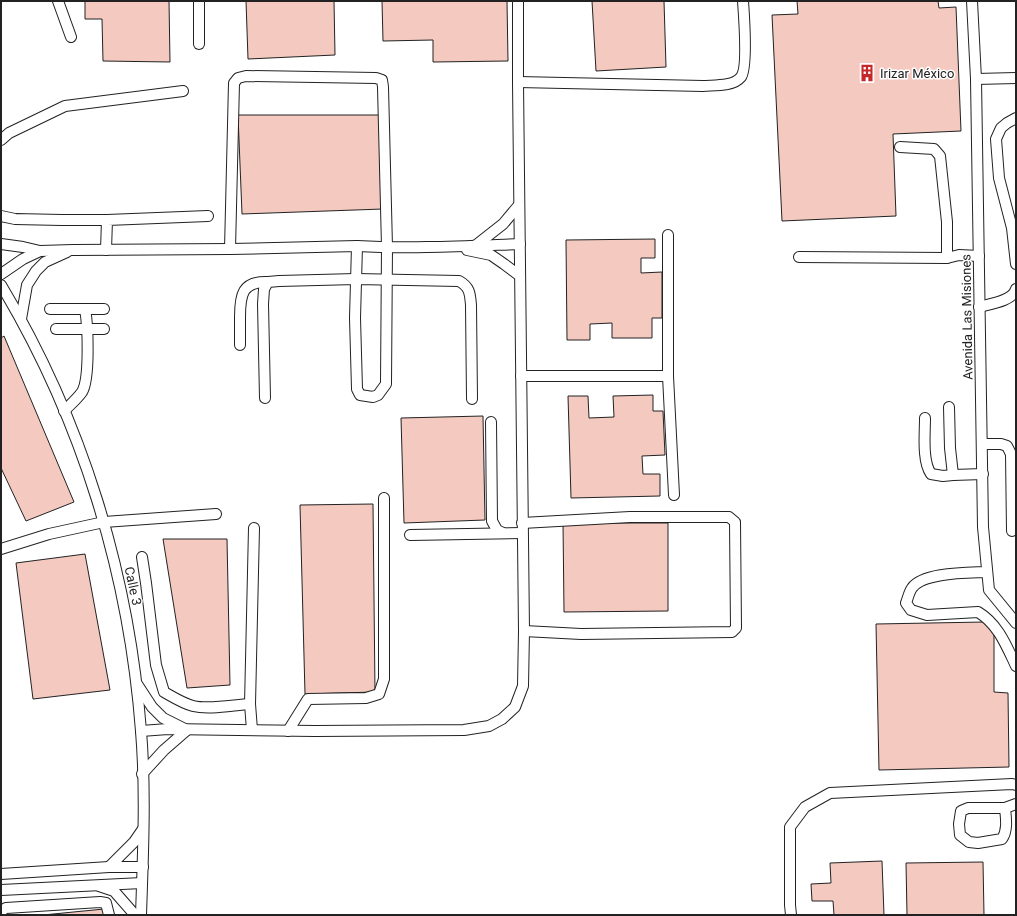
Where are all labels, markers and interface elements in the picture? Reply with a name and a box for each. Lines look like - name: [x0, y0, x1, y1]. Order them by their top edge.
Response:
- building icon: Irizar México: [857, 63, 877, 83]
- place label: Irizar México: [880, 66, 954, 81]
- street label: Avenida Las Misiones: [958, 254, 976, 380]
- street label: Calle 3: [122, 565, 144, 607]

